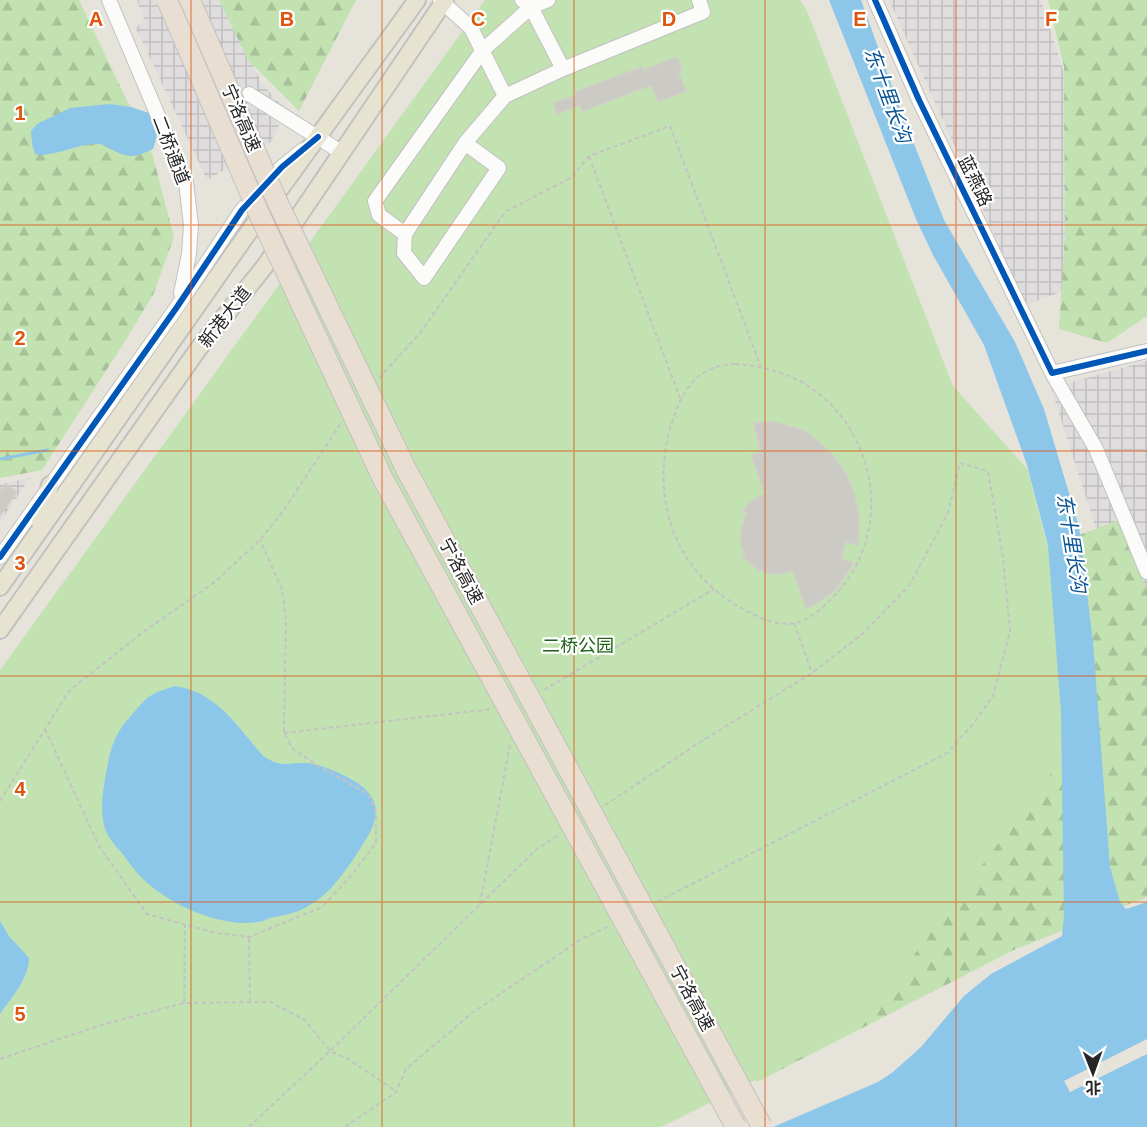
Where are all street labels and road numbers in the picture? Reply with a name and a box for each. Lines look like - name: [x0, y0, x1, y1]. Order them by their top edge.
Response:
- street label: 宁洛高速: [218, 81, 264, 155]
- street label: 二桥通道: [149, 113, 193, 187]
- street label: 蓝燕路: [954, 152, 996, 210]
- street label: 新港大道: [195, 282, 255, 352]
- street label: 宁洛高速: [435, 535, 487, 607]
- street label: 宁洛高速: [666, 962, 718, 1034]

